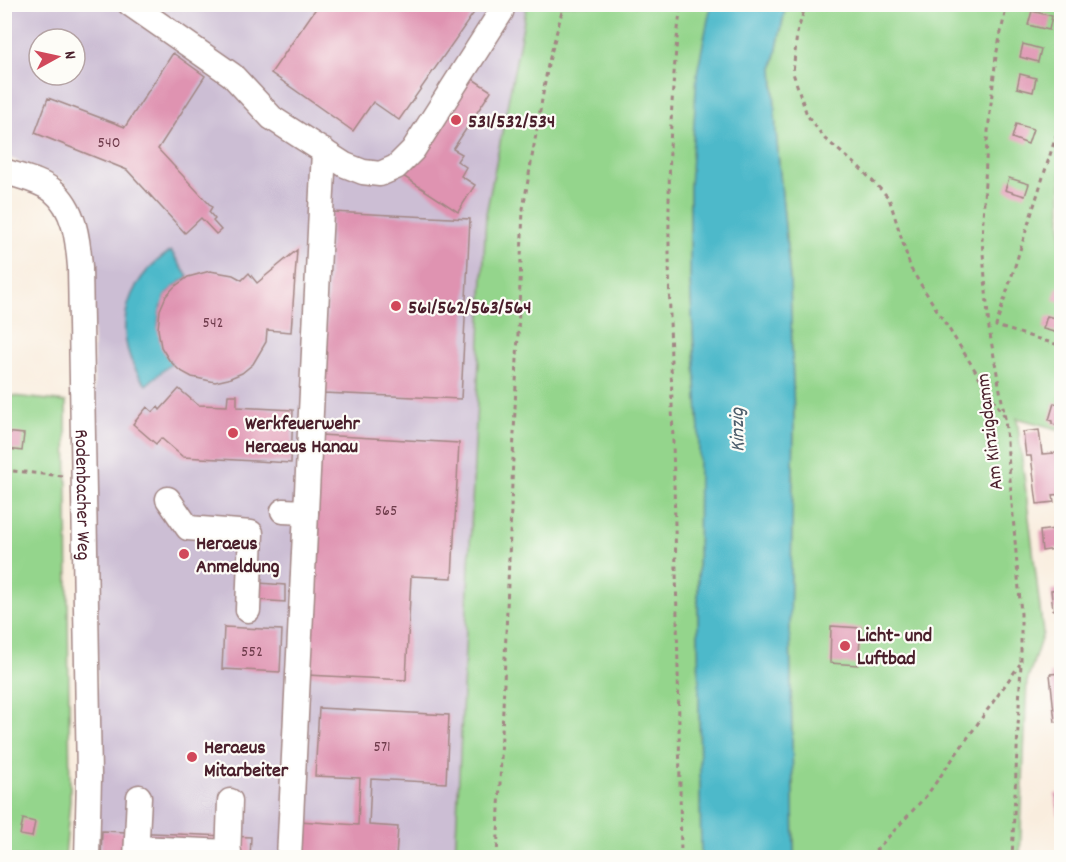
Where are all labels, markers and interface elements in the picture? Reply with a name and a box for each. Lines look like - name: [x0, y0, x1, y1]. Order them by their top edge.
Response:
- north arrow: [27, 27, 87, 87]
- text: N: [57, 50, 81, 61]
- place label: 531/532/534: [468, 109, 555, 137]
- marker: 531/532/534: [449, 113, 463, 127]
- house number: 540: [98, 132, 120, 155]
- place label: 561/562/563/564: [408, 295, 532, 323]
- marker: 561/562/563/564: [389, 299, 403, 313]
- house number: 542: [202, 312, 224, 335]
- street label: Am Kinzigdamm: [970, 372, 1012, 492]
- water label: Kinzig: [724, 407, 754, 452]
- place label: Werkfeuerwehr Heraeus Hanau: [245, 411, 360, 462]
- marker: Werkfeuerwehr Heraeus Hanau: [226, 426, 240, 440]
- street label: Rodenbacher Weg: [66, 429, 96, 561]
- house number: 565: [375, 500, 397, 523]
- place label: Heraeus Anmeldung: [196, 531, 280, 582]
- marker: Heraeus Anmeldung: [177, 547, 191, 561]
- place label: Licht- und Luftbad: [857, 623, 932, 674]
- marker: Licht- und Luftbad: [838, 639, 852, 653]
- house number: 552: [241, 641, 263, 664]
- place label: Heraeus Mitarbeiter: [204, 735, 289, 786]
- house number: 571: [373, 736, 391, 759]
- marker: Heraeus Mitarbeiter: [185, 750, 199, 764]

